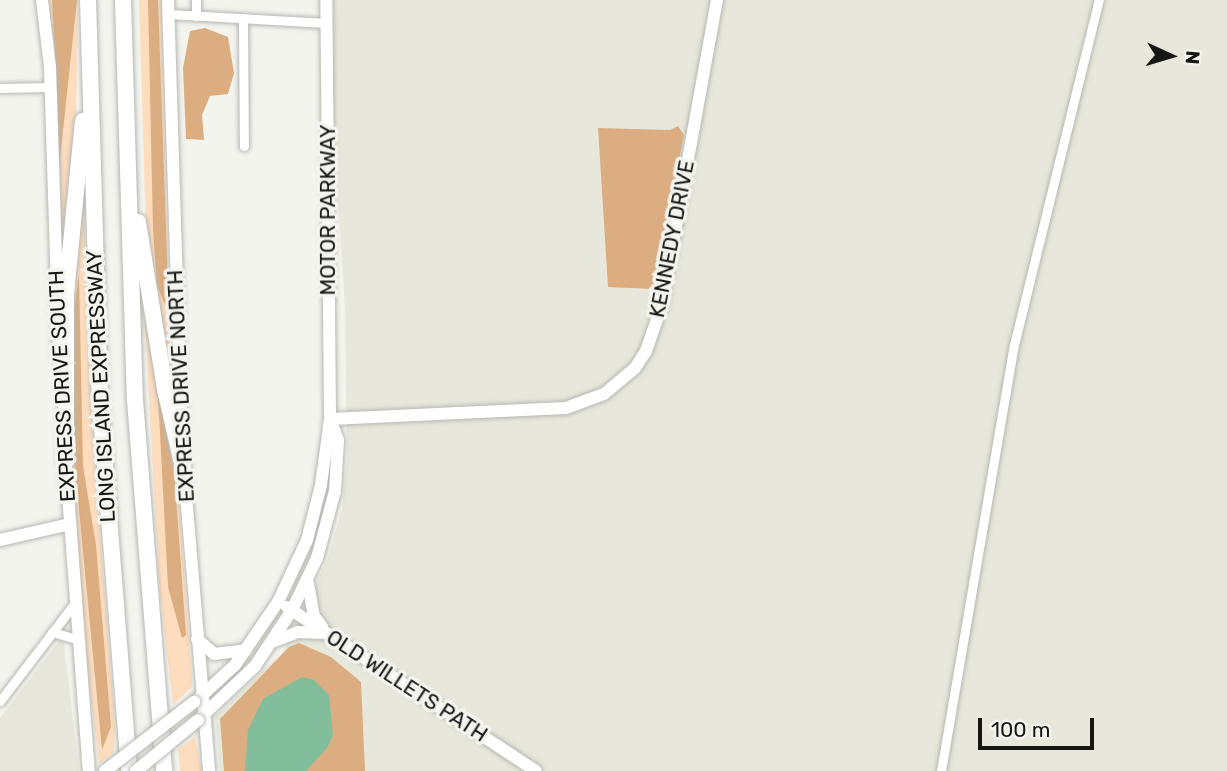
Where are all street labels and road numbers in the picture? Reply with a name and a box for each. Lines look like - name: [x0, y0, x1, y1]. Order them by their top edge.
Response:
- street label: MOTOR PARKWAY: [315, 124, 341, 296]
- street label: KENNEDY DRIVE: [644, 158, 700, 320]
- street label: LONG ISLAND EXPRESSWAY: [81, 249, 121, 523]
- street label: EXPRESS DRIVE NORTH: [162, 269, 200, 503]
- street label: EXPRESS DRIVE SOUTH: [43, 270, 81, 502]
- street label: OLD WILLETS PATH: [322, 624, 492, 748]

